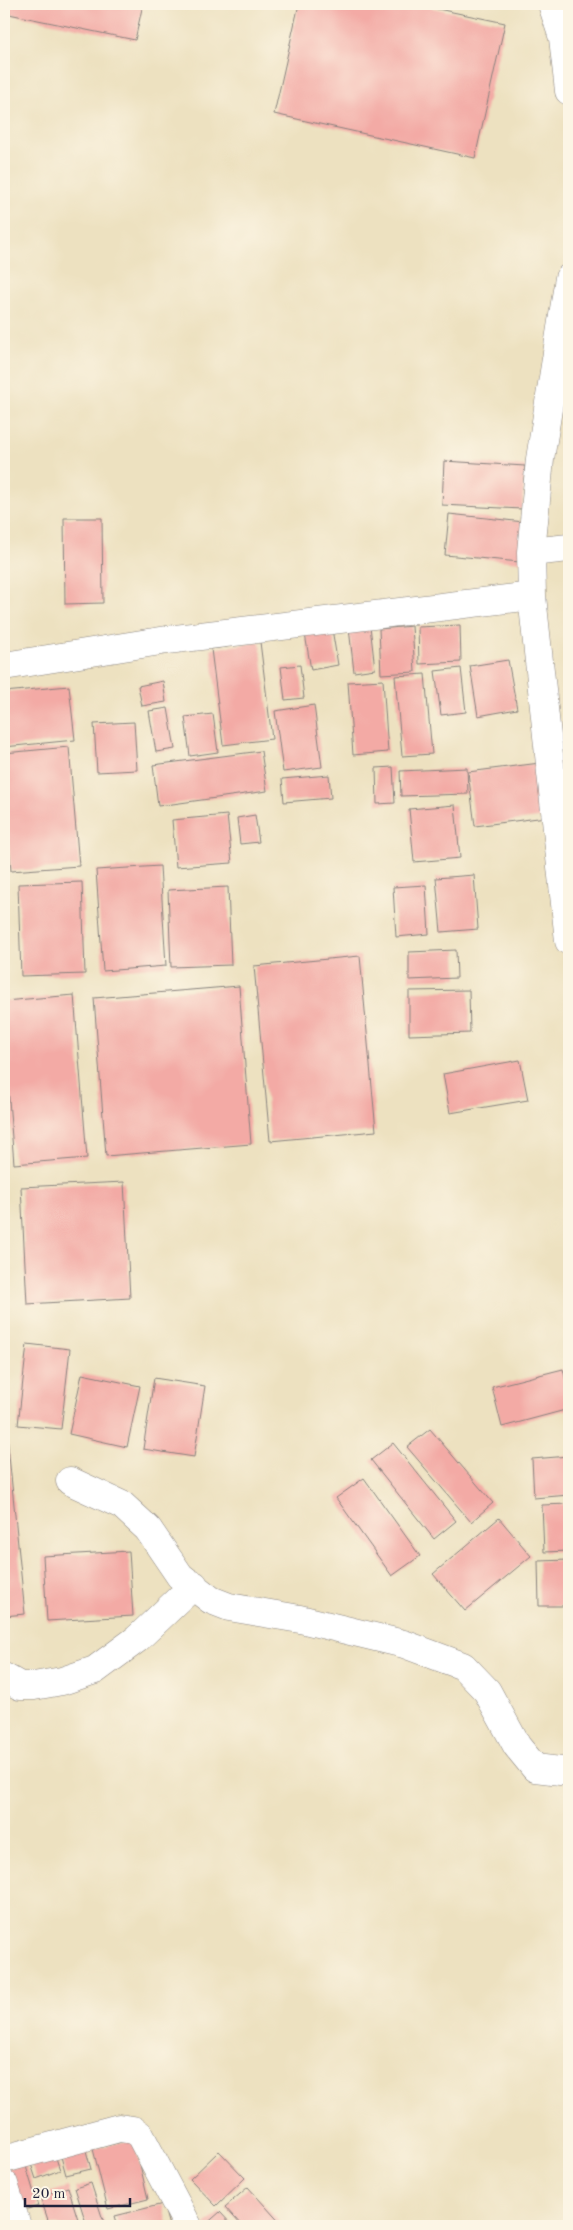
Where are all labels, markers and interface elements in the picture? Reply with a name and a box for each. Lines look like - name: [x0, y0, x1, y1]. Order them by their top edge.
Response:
- scale bar: [25, 2175, 130, 2207]
- text: 20 m: [32, 2187, 66, 2202]

